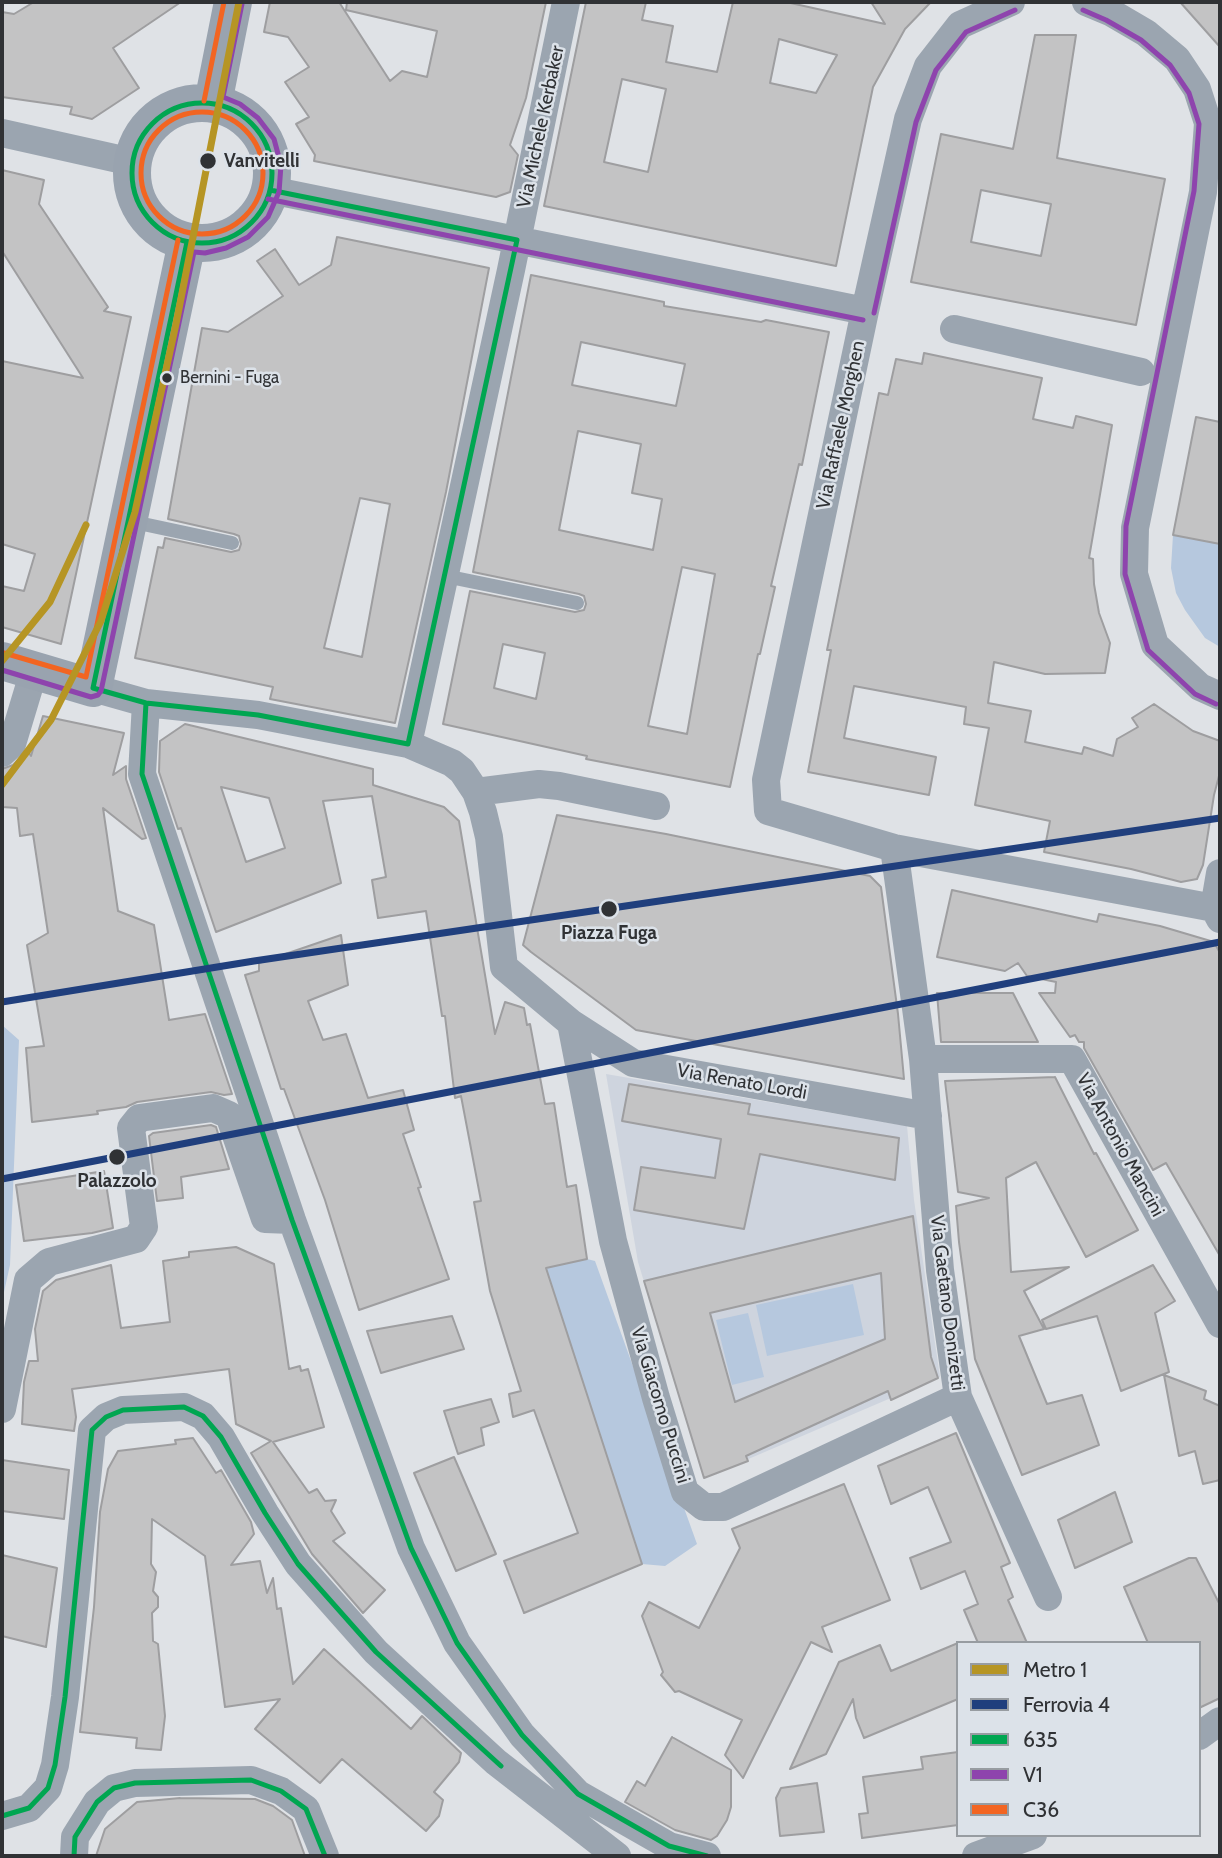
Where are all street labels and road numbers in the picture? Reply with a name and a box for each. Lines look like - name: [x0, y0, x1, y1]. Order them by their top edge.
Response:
- street label: Via Michele Kerbaker: [513, 44, 569, 210]
- street label: Via Raffaele Morghen: [812, 339, 870, 511]
- street label: Via Renato Lordi: [675, 1059, 809, 1105]
- street label: Via Antonio Mancini: [1071, 1069, 1169, 1221]
- street label: Via Gaetano Donizetti: [925, 1214, 969, 1392]
- street label: Via Giacomo Puccini: [625, 1324, 695, 1486]

